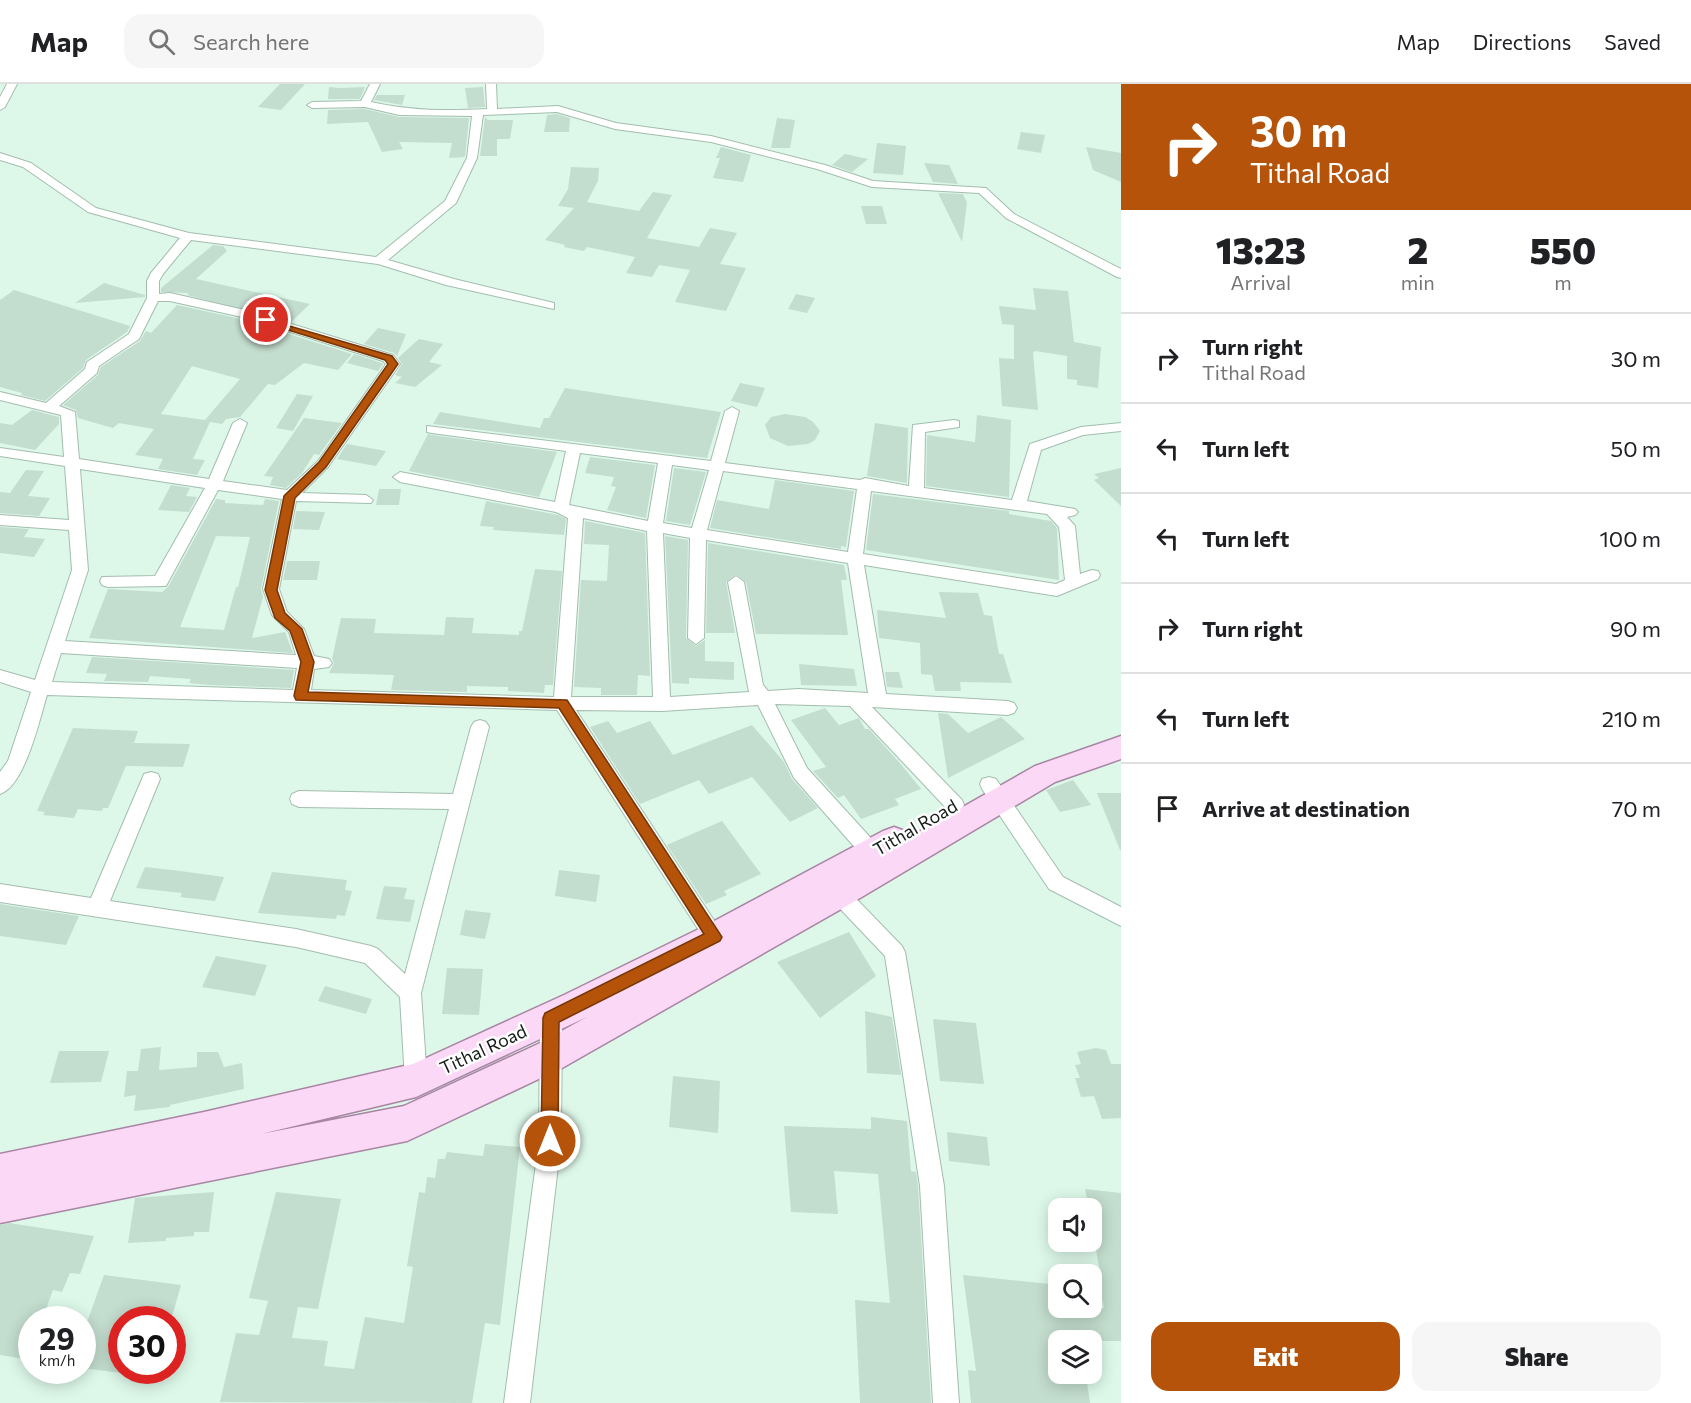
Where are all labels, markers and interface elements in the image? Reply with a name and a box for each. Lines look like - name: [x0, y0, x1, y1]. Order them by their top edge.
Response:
- search box: [124, 14, 544, 68]
- text: Map: [30, 24, 88, 58]
- icon: search: [145, 25, 178, 58]
- text: Search here: [193, 28, 309, 55]
- text: Map: [1397, 29, 1440, 54]
- text: Directions: [1473, 29, 1571, 54]
- text: Saved: [1604, 29, 1661, 54]
- text: 30 m: [1250, 104, 1347, 156]
- icon: right: [1151, 108, 1229, 186]
- text: Tithal Road: [1250, 156, 1390, 189]
- text: 13:23: [1216, 227, 1306, 271]
- text: 2: [1407, 227, 1428, 271]
- text: 550: [1530, 227, 1596, 271]
- text: Arrival: [1231, 270, 1291, 294]
- text: min: [1401, 270, 1435, 294]
- text: m: [1554, 270, 1572, 294]
- pin: [240, 294, 291, 345]
- icon: arrive: [249, 303, 282, 336]
- text: Turn right: [1202, 333, 1303, 360]
- icon: right: [1151, 342, 1184, 375]
- text: 30 m: [1611, 345, 1661, 372]
- text: Tithal Road: [1202, 360, 1306, 384]
- icon: left: [1151, 432, 1184, 465]
- text: Turn left: [1202, 435, 1289, 462]
- text: 50 m: [1611, 435, 1661, 462]
- icon: left: [1151, 522, 1184, 555]
- text: Turn left: [1202, 525, 1289, 552]
- text: 100 m: [1599, 525, 1661, 552]
- icon: right: [1151, 612, 1184, 645]
- text: Turn right: [1202, 615, 1303, 642]
- text: 90 m: [1610, 615, 1661, 642]
- icon: left: [1151, 702, 1184, 735]
- text: Turn left: [1202, 705, 1289, 732]
- text: 210 m: [1602, 705, 1661, 732]
- icon: arrive: [1151, 792, 1184, 825]
- street label: Tithal Road: [869, 794, 961, 860]
- text: Arrive at destination: [1202, 795, 1410, 822]
- text: 70 m: [1612, 795, 1661, 822]
- street label: Tithal Road: [436, 1019, 530, 1079]
- position arrow: [518, 1109, 582, 1173]
- map controls: [1048, 1198, 1102, 1384]
- button: sound: [1048, 1198, 1102, 1252]
- button: search: [1048, 1264, 1102, 1318]
- speed limit sign: 30: [108, 1306, 186, 1384]
- text: 29: [39, 1319, 75, 1356]
- button: Exit: [1151, 1322, 1400, 1391]
- button: Share: [1412, 1322, 1661, 1391]
- button: layers: [1048, 1330, 1102, 1384]
- text: km/h: [39, 1351, 75, 1369]

